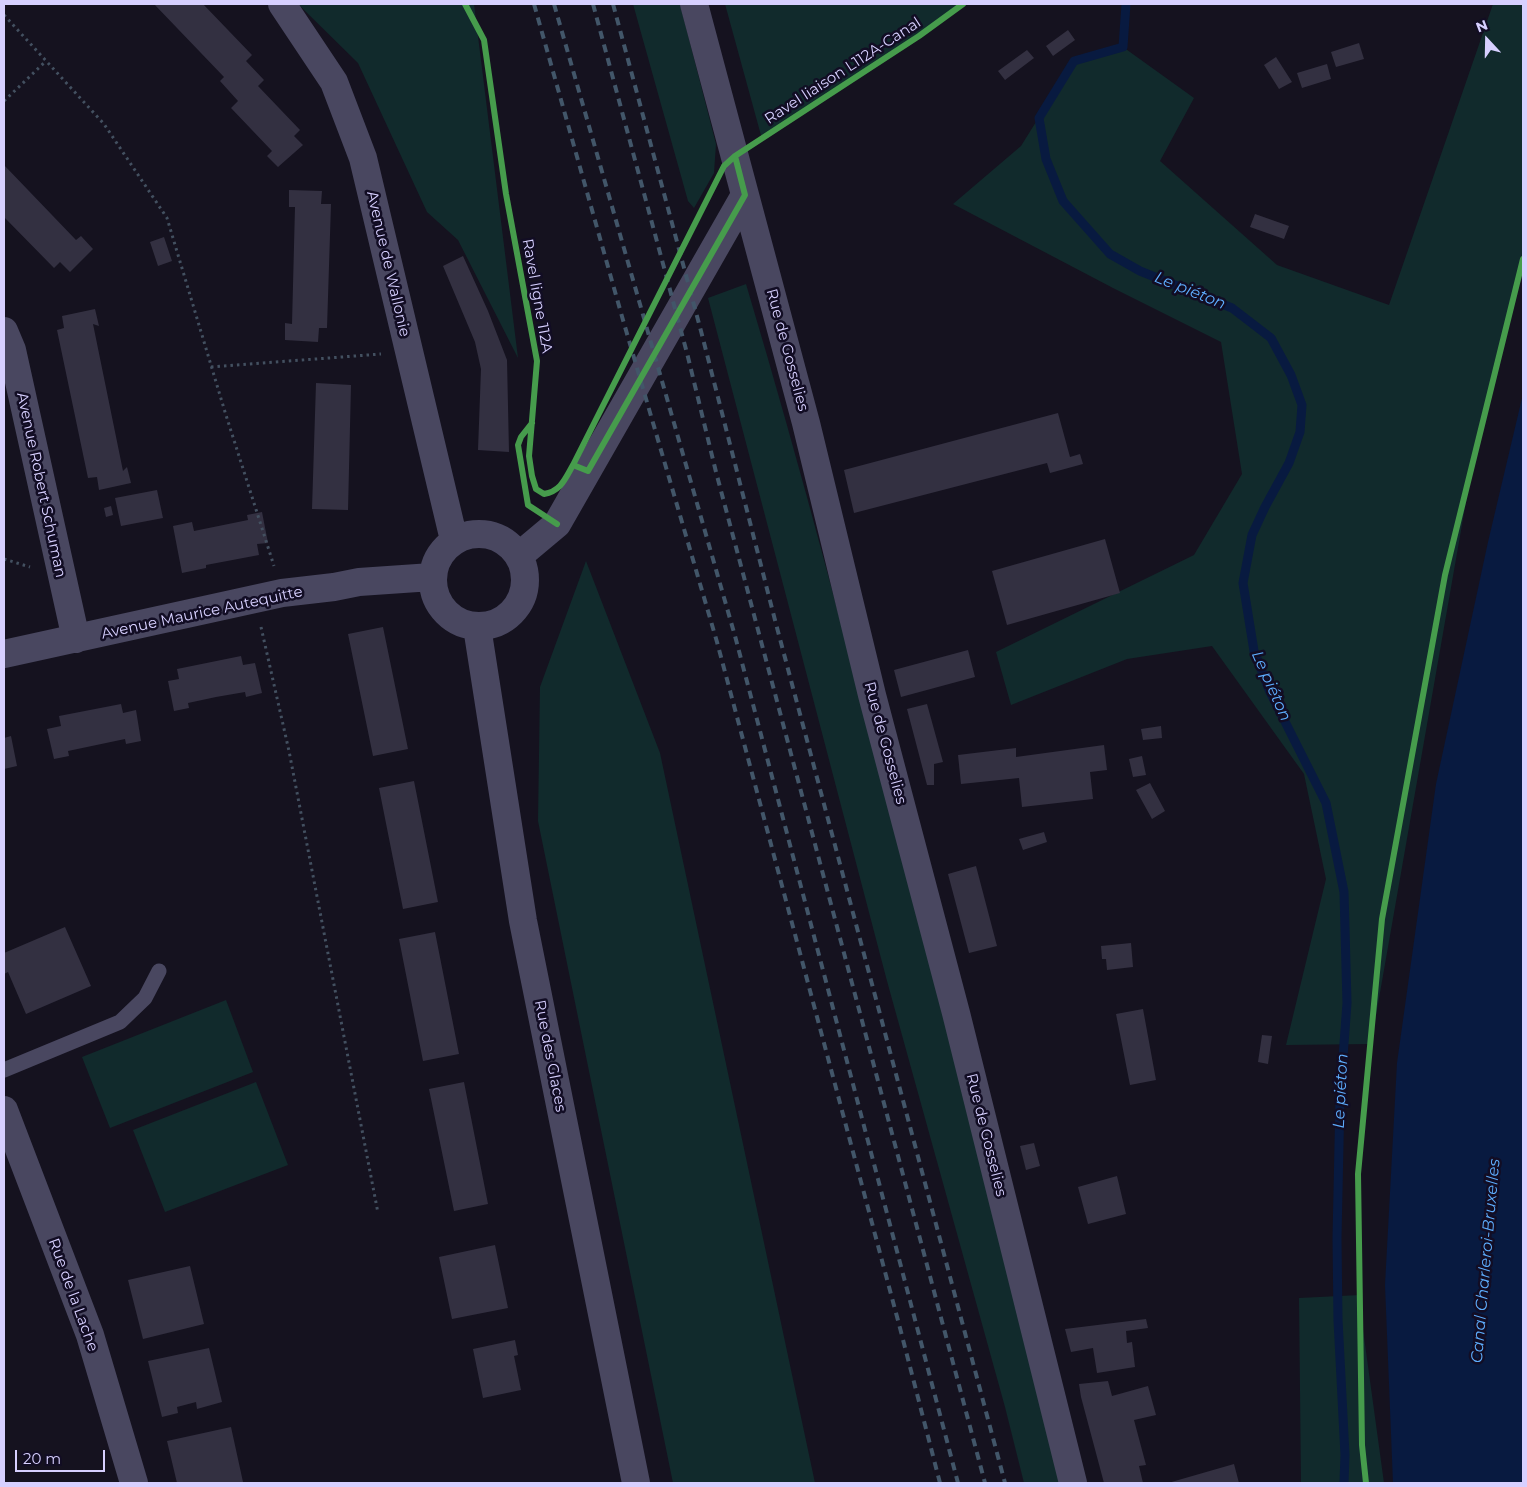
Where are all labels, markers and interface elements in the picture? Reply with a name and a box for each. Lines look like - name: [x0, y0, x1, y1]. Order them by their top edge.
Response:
- street label: Ravel liaison L112A-Canal: [762, 14, 924, 128]
- north arrow: [1462, 15, 1512, 65]
- text: N: [1473, 16, 1490, 36]
- street label: Avenue de Wallonie: [362, 189, 414, 339]
- street label: Ravel ligne 112A: [518, 237, 556, 355]
- water label: Le piéton: [1152, 268, 1228, 314]
- street label: Rue de Gosselies: [762, 287, 812, 413]
- street label: Avenue Robert Schuman: [13, 391, 69, 579]
- street label: Avenue Maurice Autequitte: [100, 583, 304, 643]
- water label: Le piéton: [1247, 648, 1295, 724]
- street label: Rue de Gosselies: [860, 680, 910, 806]
- street label: Rue des Glaces: [530, 999, 570, 1113]
- water label: Le piéton: [1329, 1053, 1353, 1129]
- street label: Rue de Gosselies: [962, 1072, 1010, 1198]
- water label: Canal Charleroi-Bruxelles: [1468, 1158, 1504, 1364]
- street label: Rue de la Lache: [44, 1236, 102, 1354]
- scale bar: [18, 1440, 108, 1472]
- text: 20 m: [23, 1449, 61, 1468]

